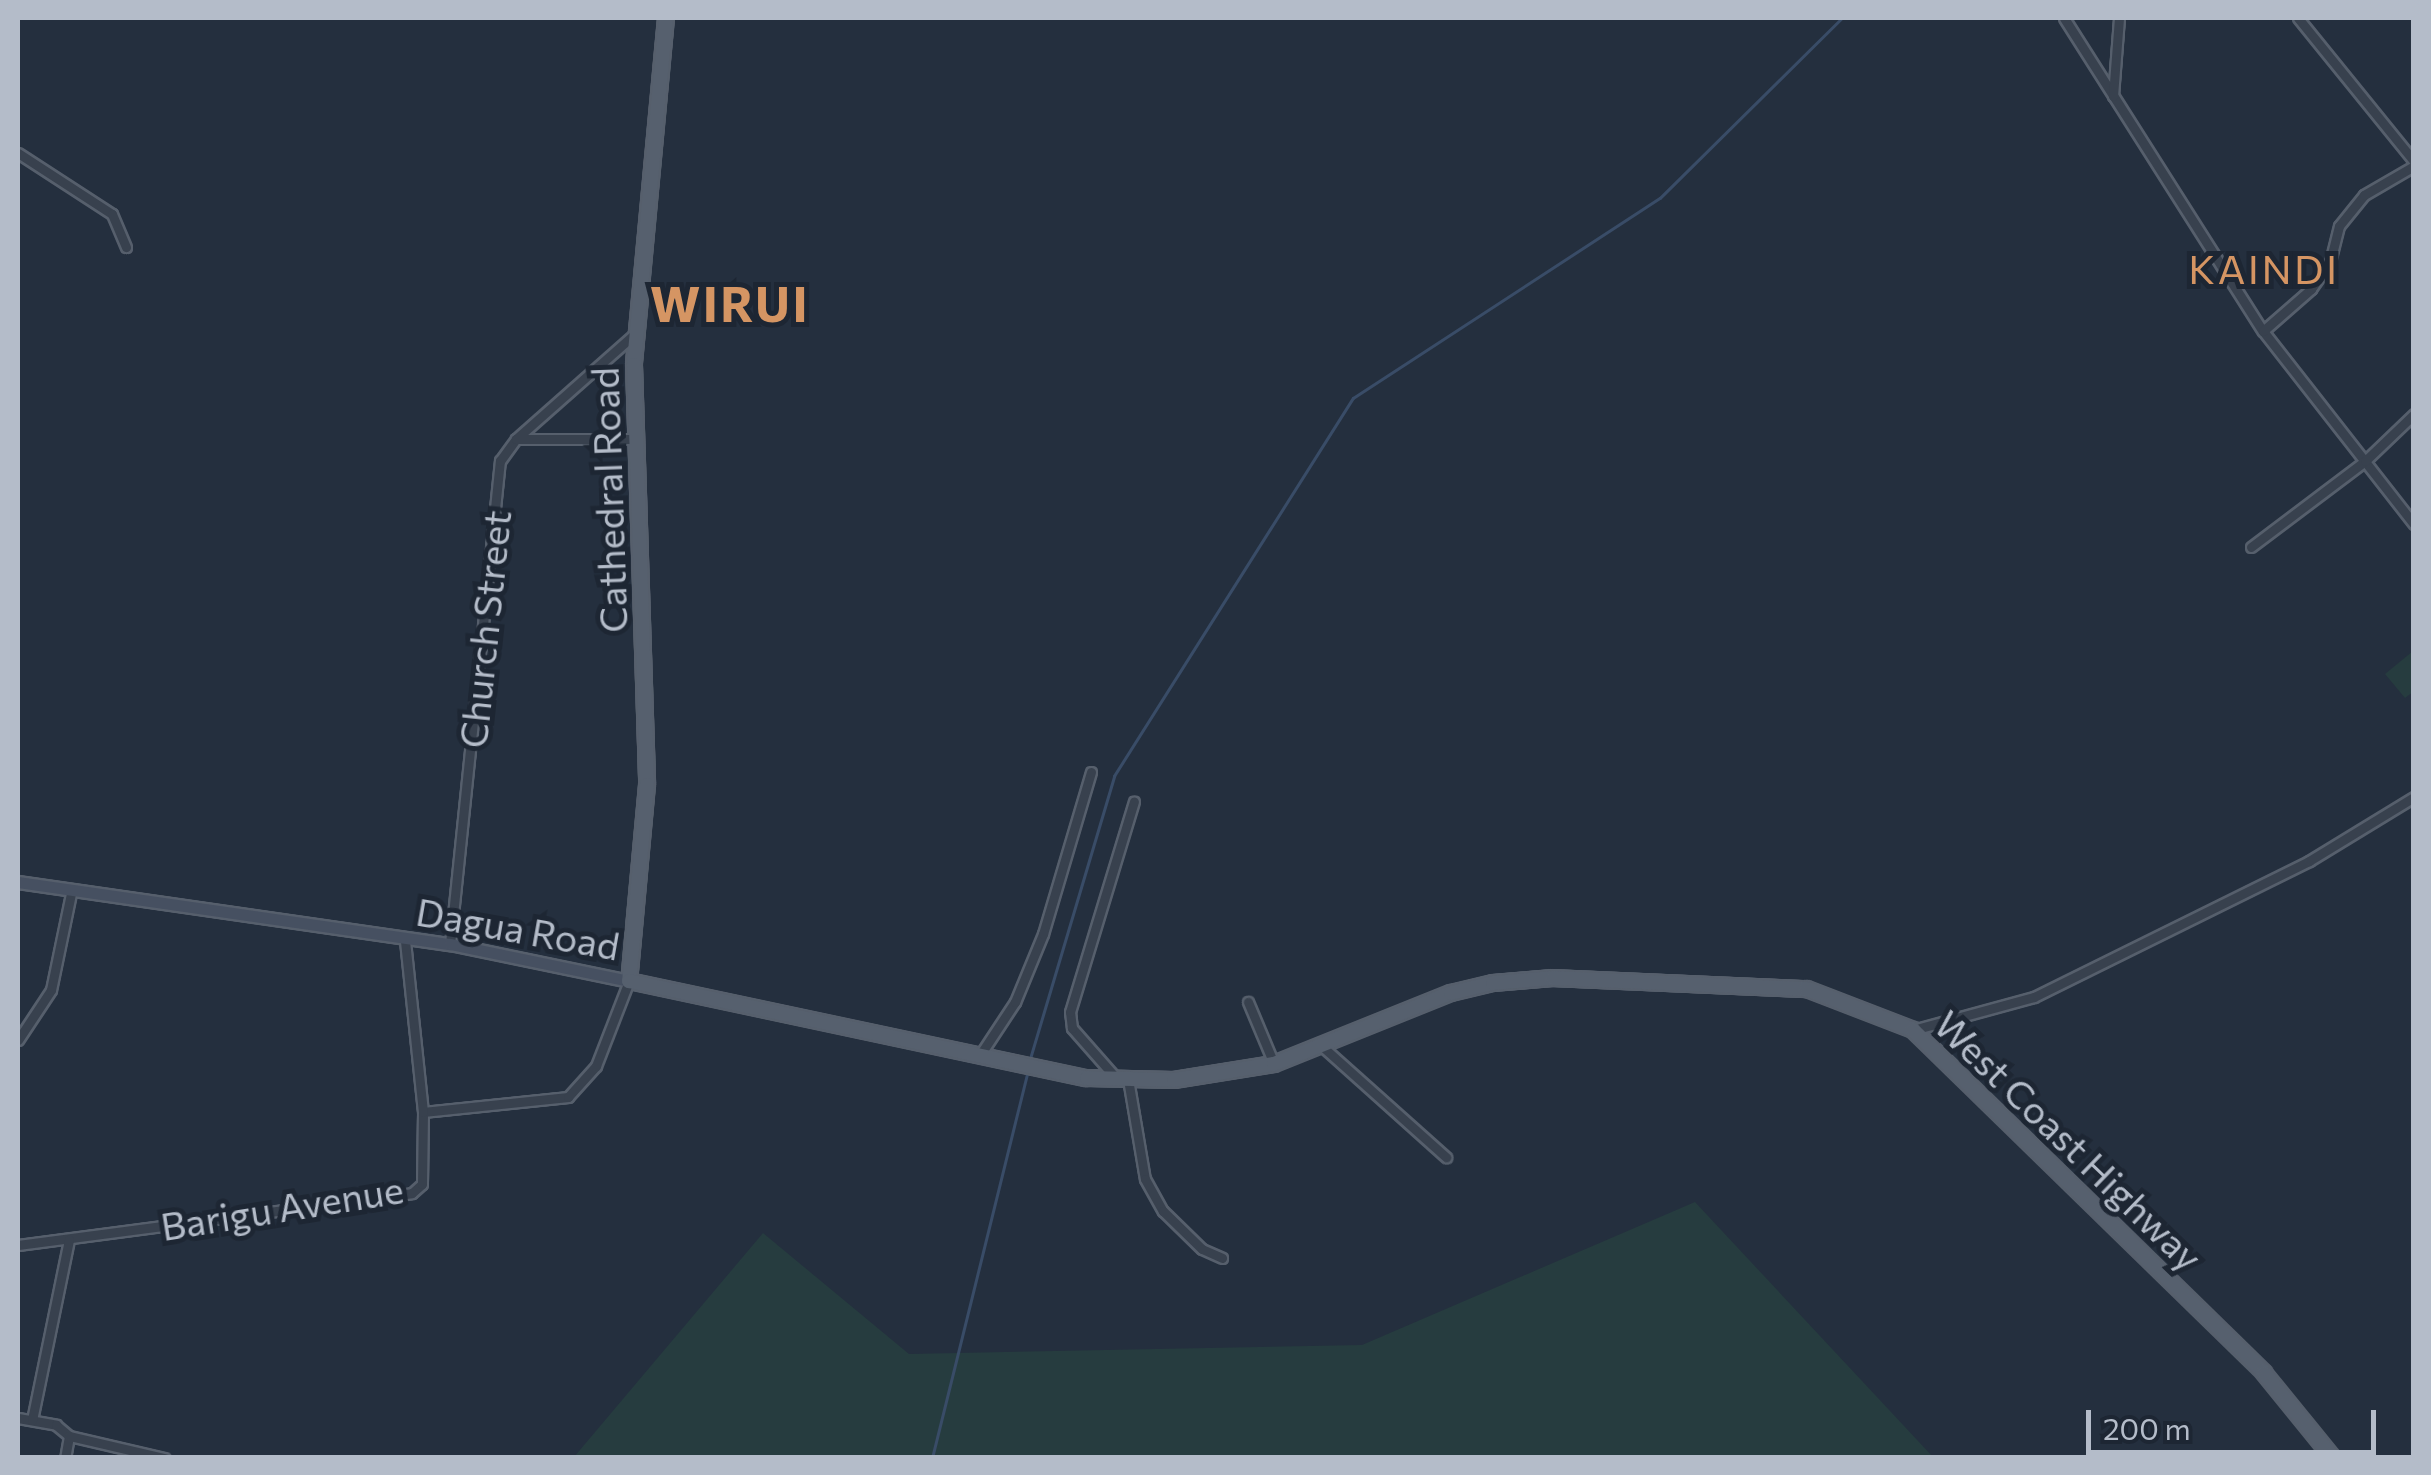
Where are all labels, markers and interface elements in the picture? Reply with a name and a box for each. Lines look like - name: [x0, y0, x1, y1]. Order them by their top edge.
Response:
- district label: KAINDI: [2188, 244, 2340, 292]
- district label: WIRUI: [650, 274, 810, 332]
- street label: Cathedral Road: [581, 366, 635, 634]
- street label: Church Street: [449, 508, 519, 750]
- street label: Dagua Road: [413, 888, 623, 968]
- street label: West Coast Highway: [1926, 1001, 2212, 1279]
- street label: Barigu Avenue: [157, 1165, 407, 1249]
- scale bar: [2091, 1390, 2381, 1452]
- text: 200 m: [2103, 1409, 2191, 1446]

